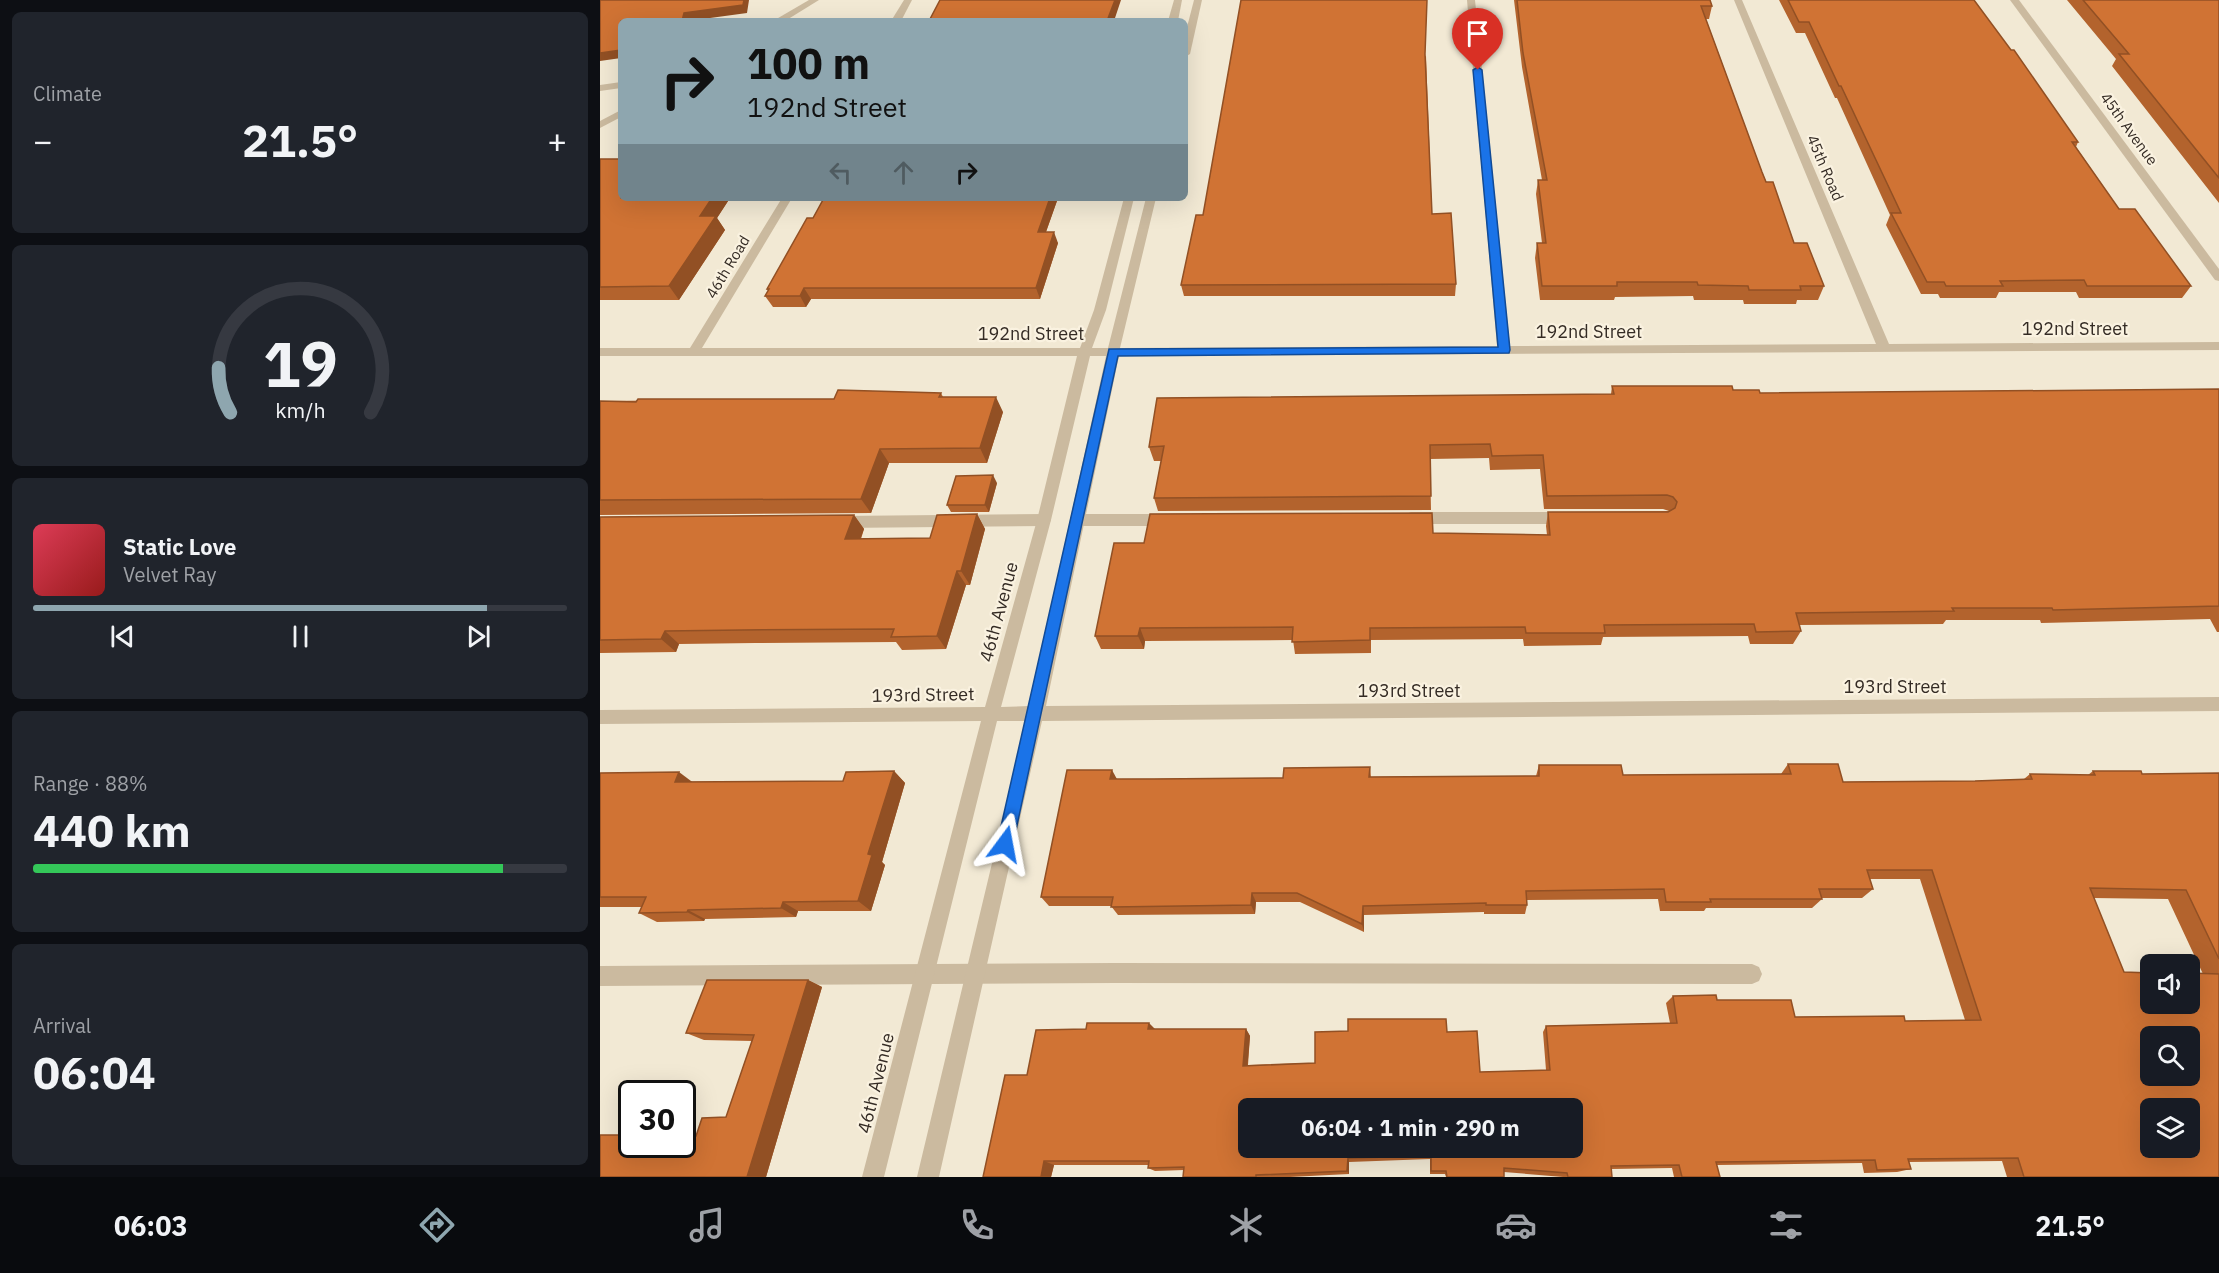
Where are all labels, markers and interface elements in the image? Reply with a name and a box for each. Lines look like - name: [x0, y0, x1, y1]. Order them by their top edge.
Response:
- pin: [1452, 8, 1503, 70]
- icon: arrive: [1461, 17, 1494, 50]
- text: 100 m: [747, 36, 870, 91]
- icon: right: [648, 42, 726, 120]
- text: Climate: [33, 80, 102, 107]
- text: 192nd Street: [747, 89, 907, 124]
- street label: 45th Avenue: [2097, 89, 2162, 169]
- text: 21.5°: [242, 111, 358, 169]
- text: −: [33, 119, 53, 162]
- text: +: [547, 119, 567, 162]
- street label: 45th Road: [1803, 132, 1848, 204]
- icon: left: [824, 156, 857, 189]
- icon: ahead: [887, 156, 920, 189]
- icon: right: [950, 156, 983, 189]
- street label: 46th Road: [701, 232, 754, 302]
- street label: 192nd Street: [2022, 317, 2128, 340]
- street label: 192nd Street: [1536, 320, 1642, 343]
- street label: 192nd Street: [978, 322, 1084, 345]
- text: 19: [263, 323, 337, 404]
- text: km/h: [275, 396, 325, 424]
- text: Static Love: [123, 532, 236, 561]
- street label: 46th Avenue: [974, 559, 1023, 664]
- text: Velvet Ray: [123, 561, 216, 588]
- icon: previous: [106, 620, 139, 653]
- icon: pause: [284, 620, 317, 653]
- icon: next: [462, 620, 495, 653]
- street label: 193rd Street: [1844, 675, 1946, 698]
- street label: 193rd Street: [1358, 679, 1460, 702]
- street label: 193rd Street: [871, 682, 975, 707]
- text: Range · 88%: [33, 770, 148, 797]
- text: 440 km: [33, 801, 191, 859]
- position arrow: [973, 812, 1037, 876]
- map controls: [2140, 954, 2200, 1158]
- button: sound: [2140, 954, 2200, 1014]
- text: Arrival: [33, 1012, 91, 1039]
- button: search: [2140, 1026, 2200, 1086]
- street label: 46th Avenue: [852, 1030, 899, 1135]
- text: 06:04: [33, 1043, 156, 1101]
- speed limit sign: 30: [618, 1080, 696, 1158]
- button: layers: [2140, 1098, 2200, 1158]
- text: 06:04 · 1 min · 290 m: [1301, 1113, 1520, 1142]
- icon: directions: [416, 1204, 458, 1246]
- icon: music: [686, 1204, 728, 1246]
- icon: phone: [956, 1204, 998, 1246]
- icon: climate: [1225, 1204, 1267, 1246]
- icon: car: [1495, 1204, 1537, 1246]
- icon: filters: [1765, 1204, 1807, 1246]
- text: 06:03: [114, 1208, 188, 1243]
- text: 21.5°: [2035, 1208, 2105, 1243]

